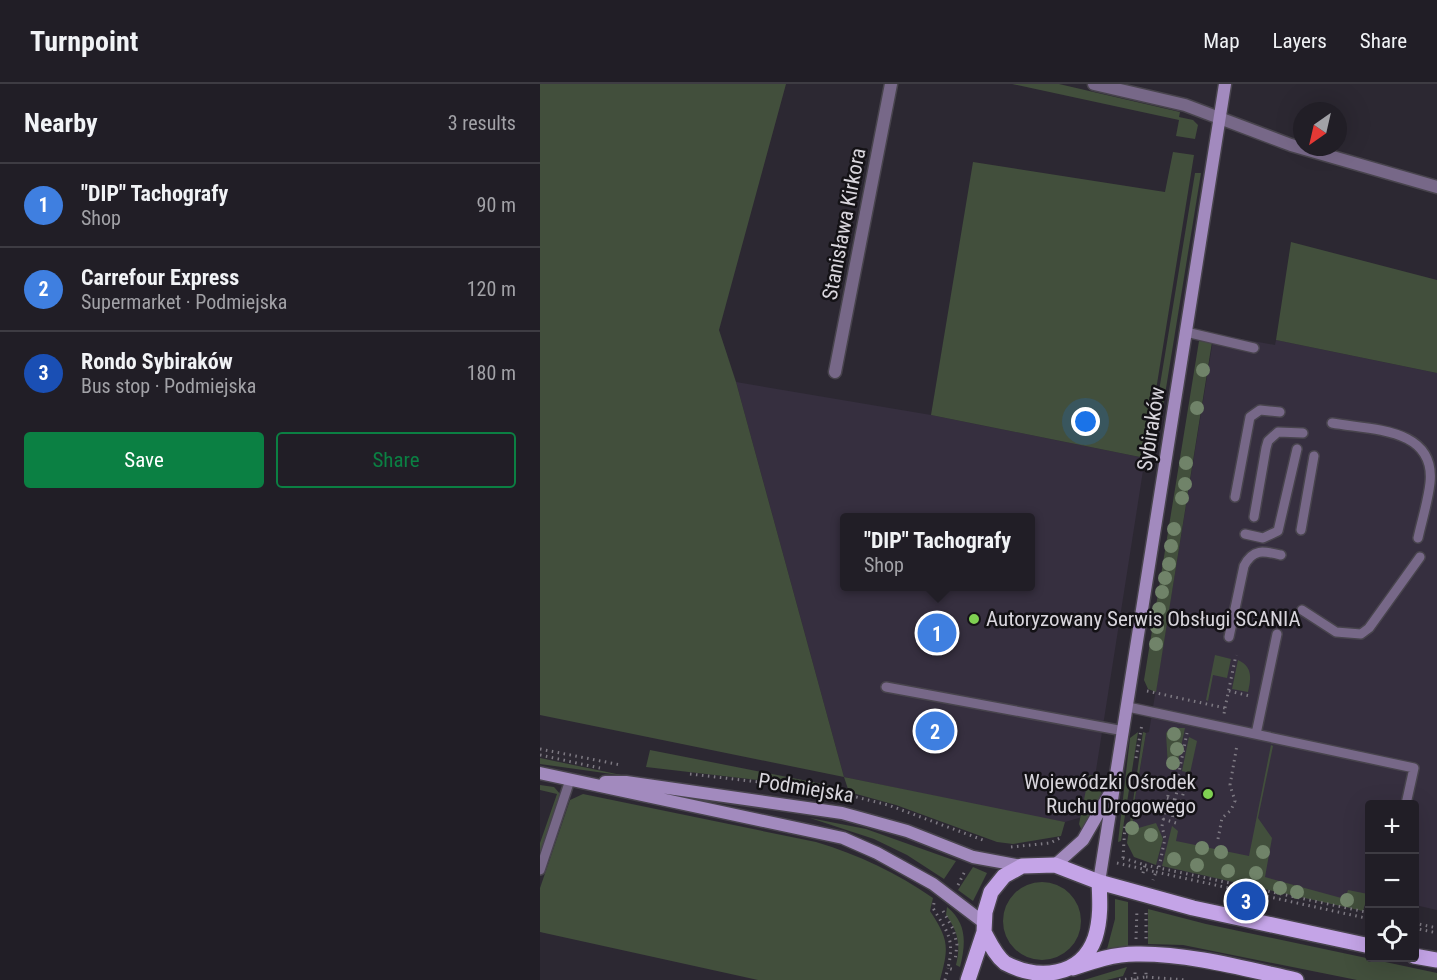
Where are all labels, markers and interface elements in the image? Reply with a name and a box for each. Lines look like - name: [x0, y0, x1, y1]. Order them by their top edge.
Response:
- text: Turnpoint: [30, 25, 138, 58]
- text: Map: [1203, 29, 1240, 53]
- text: Layers: [1273, 29, 1327, 53]
- text: Share: [1360, 29, 1407, 53]
- north arrow: [1293, 102, 1347, 156]
- text: Nearby: [24, 108, 98, 138]
- text: 3 results: [448, 111, 516, 135]
- street label: Stanisława Kirkora: [817, 146, 871, 302]
- text: "DIP" Tachografy: [81, 181, 228, 206]
- text: 1: [38, 193, 49, 217]
- text: 90 m: [477, 193, 516, 217]
- text: Shop: [81, 206, 121, 230]
- text: Carrefour Express: [81, 265, 239, 290]
- text: 2: [38, 277, 49, 301]
- text: 120 m: [467, 277, 516, 301]
- text: Supermarket · Podmiejska: [81, 290, 287, 314]
- text: Rondo Sybiraków: [81, 349, 233, 374]
- text: 3: [38, 361, 49, 385]
- text: 180 m: [467, 361, 516, 385]
- text: Bus stop · Podmiejska: [81, 374, 256, 398]
- street label: Sybiraków: [1133, 385, 1170, 473]
- your location: [1071, 407, 1100, 436]
- button: Save: [24, 432, 264, 488]
- button: Share: [276, 432, 516, 488]
- popup: [840, 513, 1035, 591]
- text: "DIP" Tachografy: [864, 528, 1011, 553]
- text: Shop: [864, 553, 904, 577]
- place label: Autoryzowany Serwis Obsługi SCANIA: [986, 607, 1301, 631]
- pin: 1: [918, 610, 956, 656]
- marker: Autoryzowany Serwis Obsługi SCANIA: [967, 612, 981, 626]
- pin: 2: [916, 708, 954, 754]
- street label: Podmiejska: [756, 769, 856, 807]
- place label: Wojewódzki Ośrodek Ruchu Drogowego: [1024, 770, 1197, 818]
- marker: Wojewódzki Ośrodek Ruchu Drogowego: [1201, 787, 1215, 801]
- map controls: [1365, 800, 1419, 962]
- button: +: [1365, 800, 1419, 854]
- button: −: [1365, 854, 1419, 908]
- pin: 3: [1226, 878, 1266, 924]
- button: locate: [1365, 908, 1419, 962]

